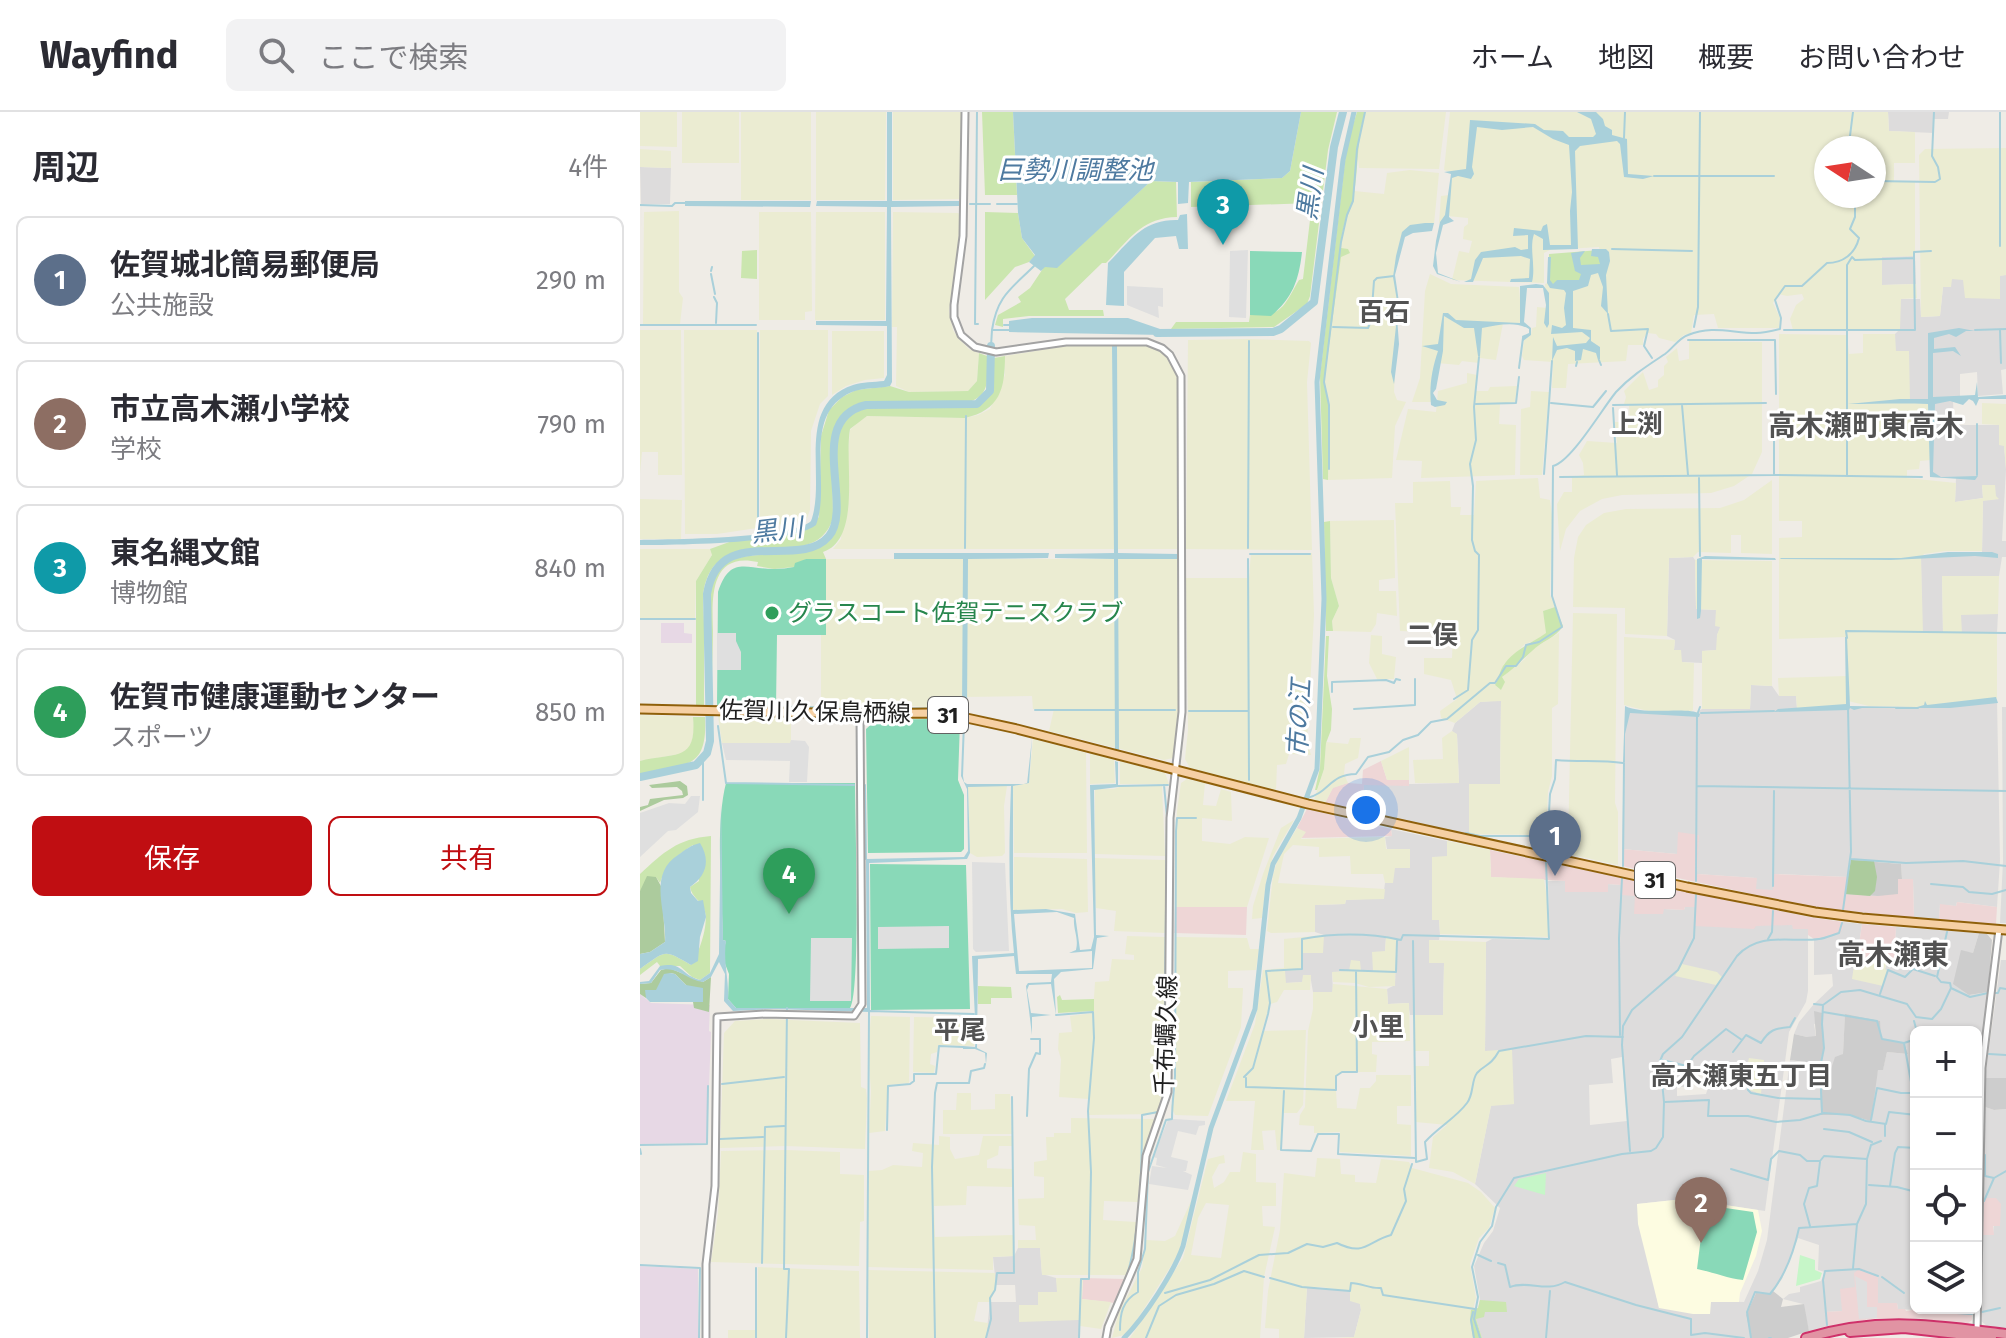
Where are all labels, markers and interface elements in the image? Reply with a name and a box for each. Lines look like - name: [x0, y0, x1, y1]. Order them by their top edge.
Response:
- search box: [226, 19, 786, 91]
- text: Wayfind: [40, 32, 178, 78]
- icon: search: [254, 33, 298, 77]
- text: ここで検索: [318, 40, 468, 76]
- text: ホーム: [1471, 41, 1554, 74]
- text: 地図: [1598, 41, 1654, 74]
- text: 概要: [1698, 41, 1754, 74]
- text: お問い合わせ: [1798, 41, 1966, 74]
- north arrow: [1814, 136, 1886, 208]
- text: 周辺: [32, 147, 100, 188]
- text: 4件: [568, 152, 608, 183]
- water label: 巨勢川調整池: [997, 155, 1156, 186]
- water label: 黒川: [1292, 163, 1330, 222]
- pin: 3: [1197, 179, 1249, 245]
- text: 佐賀城北簡易郵便局: [110, 247, 380, 283]
- text: 1: [54, 265, 66, 296]
- text: 290 m: [536, 265, 606, 296]
- text: 公共施設: [110, 290, 214, 321]
- district label: 百石: [1358, 297, 1410, 328]
- text: 市立高木瀬小学校: [110, 391, 350, 427]
- text: 2: [53, 409, 67, 440]
- text: 790 m: [538, 409, 606, 440]
- district label: 上渕: [1611, 409, 1663, 440]
- district label: 高木瀬町東高木: [1768, 409, 1964, 442]
- text: 学校: [110, 434, 162, 465]
- water label: 黒川: [749, 512, 808, 549]
- text: 東名縄文館: [110, 535, 260, 571]
- text: 3: [53, 553, 67, 584]
- text: 840 m: [534, 553, 606, 584]
- text: 博物館: [110, 578, 188, 609]
- place label: グラスコート佐賀テニスクラブ: [788, 599, 1124, 627]
- marker: グラスコート佐賀テニスクラブ: [763, 604, 781, 622]
- district label: 二俣: [1406, 620, 1458, 651]
- water label: 市の江: [1282, 675, 1317, 758]
- text: 佐賀市健康運動センター: [110, 679, 440, 715]
- street label: 佐賀川久保鳥栖線: [719, 696, 911, 728]
- text: 4: [53, 697, 67, 728]
- text: 850 m: [535, 697, 606, 728]
- road number: 31: [928, 697, 968, 733]
- text: スポーツ: [110, 722, 213, 753]
- your location: [1346, 790, 1386, 830]
- pin: 1: [1529, 810, 1581, 876]
- button: 保存: [32, 816, 312, 896]
- button: 共有: [328, 816, 608, 896]
- pin: 4: [763, 848, 815, 914]
- road number: 31: [1635, 862, 1675, 898]
- district label: 高木瀬東: [1837, 938, 1949, 971]
- street label: 千布蠣久線: [1150, 975, 1182, 1095]
- district label: 小里: [1352, 1012, 1404, 1043]
- district label: 平尾: [934, 1015, 986, 1046]
- map controls: [1910, 1026, 1982, 1314]
- button: +: [1910, 1026, 1982, 1098]
- district label: 高木瀬東五丁目: [1650, 1061, 1832, 1092]
- button: −: [1910, 1098, 1982, 1170]
- button: locate: [1910, 1170, 1982, 1242]
- pin: 2: [1675, 1177, 1727, 1243]
- button: layers: [1910, 1242, 1982, 1314]

